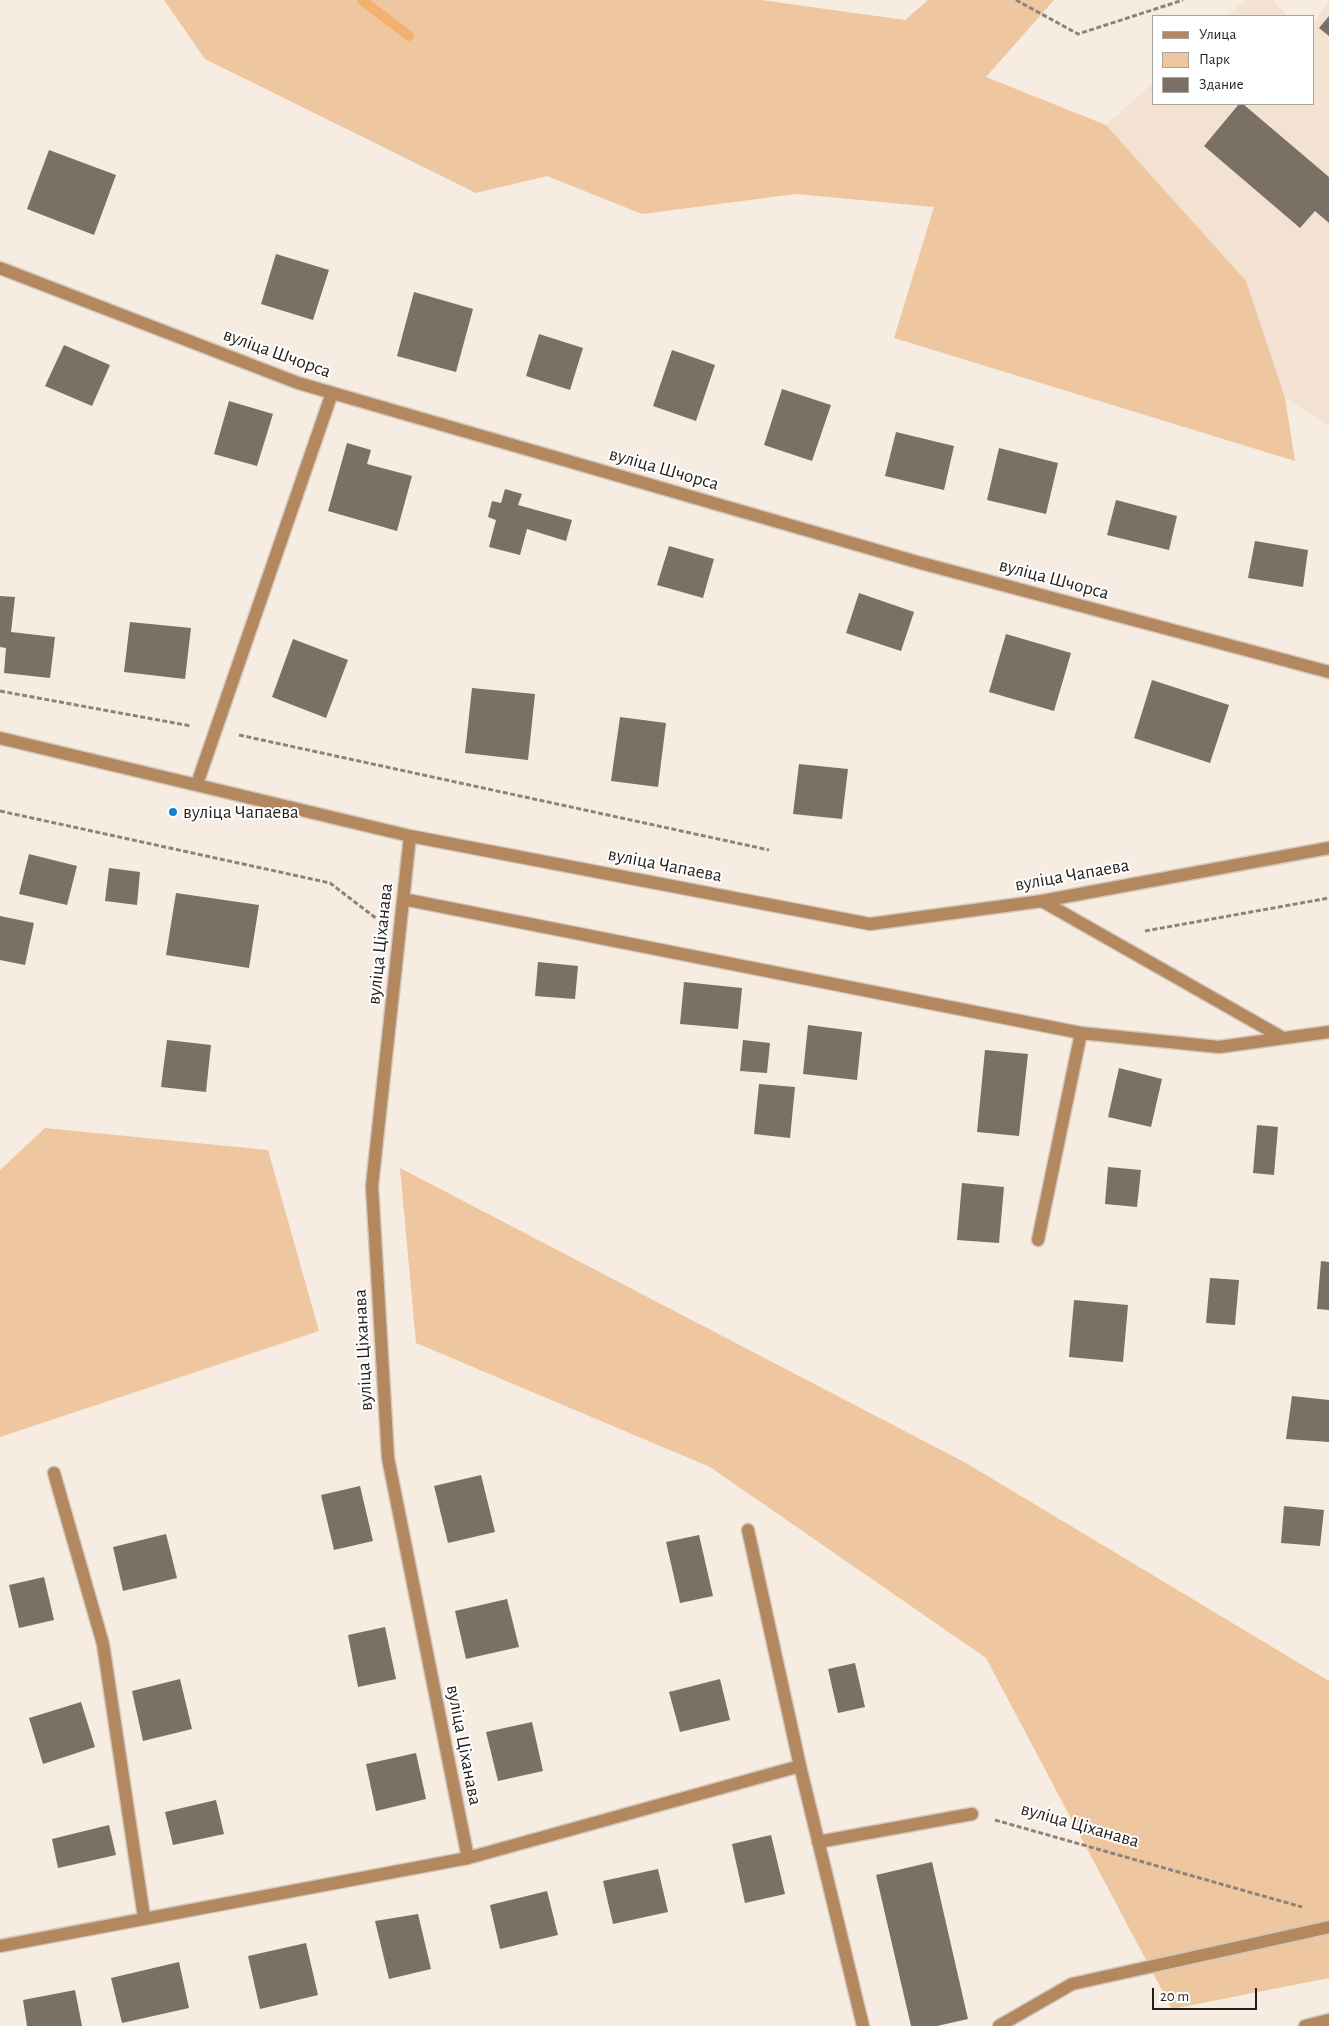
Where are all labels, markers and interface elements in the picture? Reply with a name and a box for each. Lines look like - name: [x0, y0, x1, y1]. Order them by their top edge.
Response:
- legend: [1152, 15, 1314, 105]
- text: Улица: [1199, 27, 1236, 42]
- text: Парк: [1199, 52, 1230, 67]
- text: Здание: [1199, 77, 1244, 92]
- street label: вуліца Шчорса: [220, 323, 334, 383]
- street label: вуліца Шчорса: [607, 442, 721, 496]
- street label: вуліца Шчорса: [996, 553, 1112, 605]
- place label: вуліца Чапаева: [183, 801, 299, 823]
- marker: вуліца Чапаева: [167, 806, 179, 818]
- street label: вуліца Чапаева: [606, 843, 724, 887]
- street label: вуліца Чапаева: [1013, 854, 1131, 896]
- street label: вуліца Ціханава: [362, 882, 398, 1006]
- street label: вуліца Ціханава: [348, 1288, 378, 1412]
- street label: вуліца Ціханава: [441, 1683, 487, 1807]
- street label: вуліца Ціханава: [1018, 1797, 1142, 1853]
- scale bar: [1154, 1978, 1259, 2010]
- text: 20 m: [1160, 1989, 1189, 2004]

